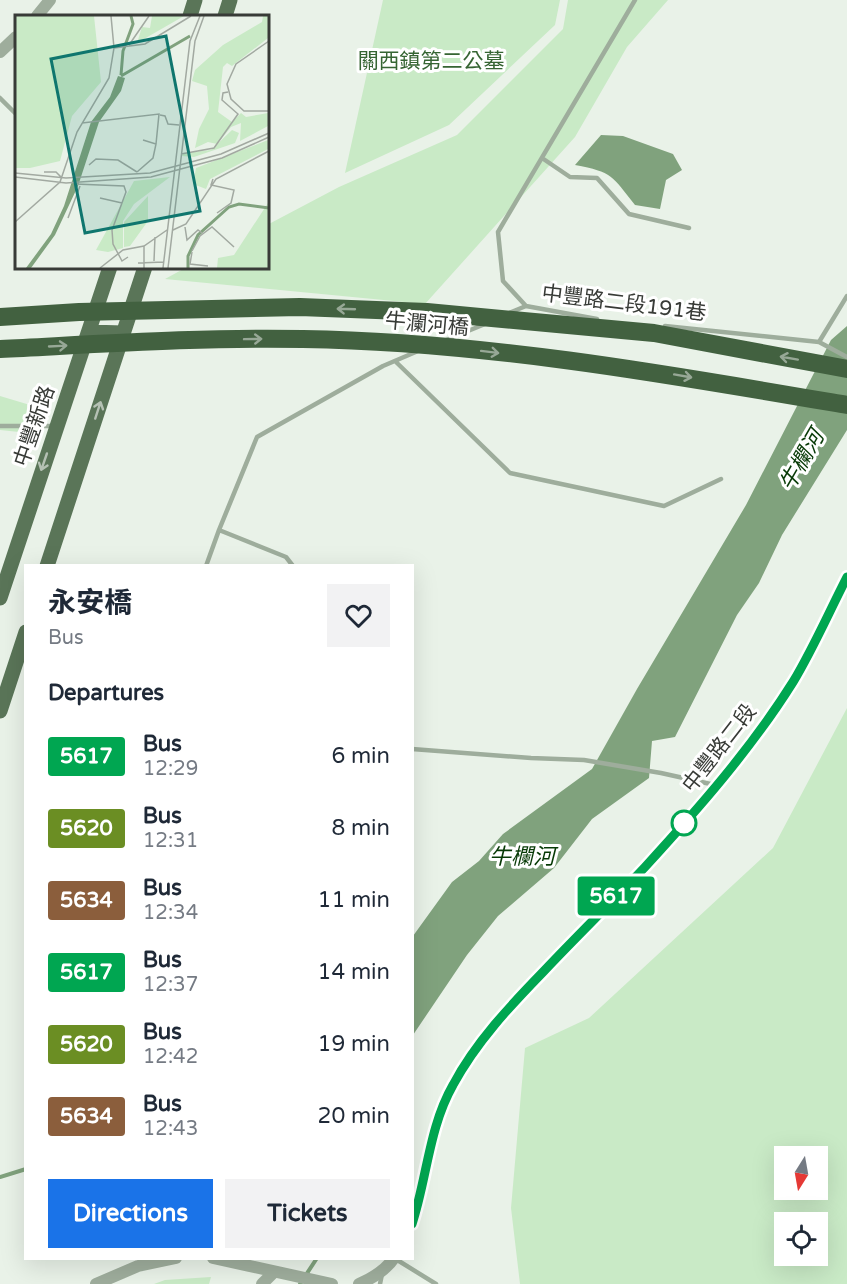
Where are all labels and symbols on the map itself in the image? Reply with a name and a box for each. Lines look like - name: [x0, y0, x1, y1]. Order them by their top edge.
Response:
- inset map: [15, 15, 268, 268]
- park label: 關西鎮第二公墓: [358, 49, 505, 74]
- street label: 中豐路二段191巷: [540, 281, 708, 326]
- one-way arrow: [336, 303, 356, 315]
- street label: 牛瀾河橋: [384, 308, 470, 341]
- one-way arrow: [243, 334, 263, 345]
- one-way arrow: [48, 341, 68, 352]
- one-way arrow: [479, 347, 499, 358]
- one-way arrow: [780, 352, 800, 363]
- one-way arrow: [673, 371, 693, 382]
- street label: 中豐新路: [9, 382, 60, 470]
- one-way arrow: [93, 401, 104, 420]
- water label: 牛欄河: [774, 422, 832, 496]
- one-way arrow: [38, 452, 49, 471]
- street label: 中豐路二段: [677, 699, 762, 797]
- unlabelled marker: [671, 810, 697, 836]
- water label: 牛欄河: [489, 844, 559, 870]
- line badge: 5617: [574, 876, 658, 916]
- north arrow: [774, 1146, 828, 1200]

